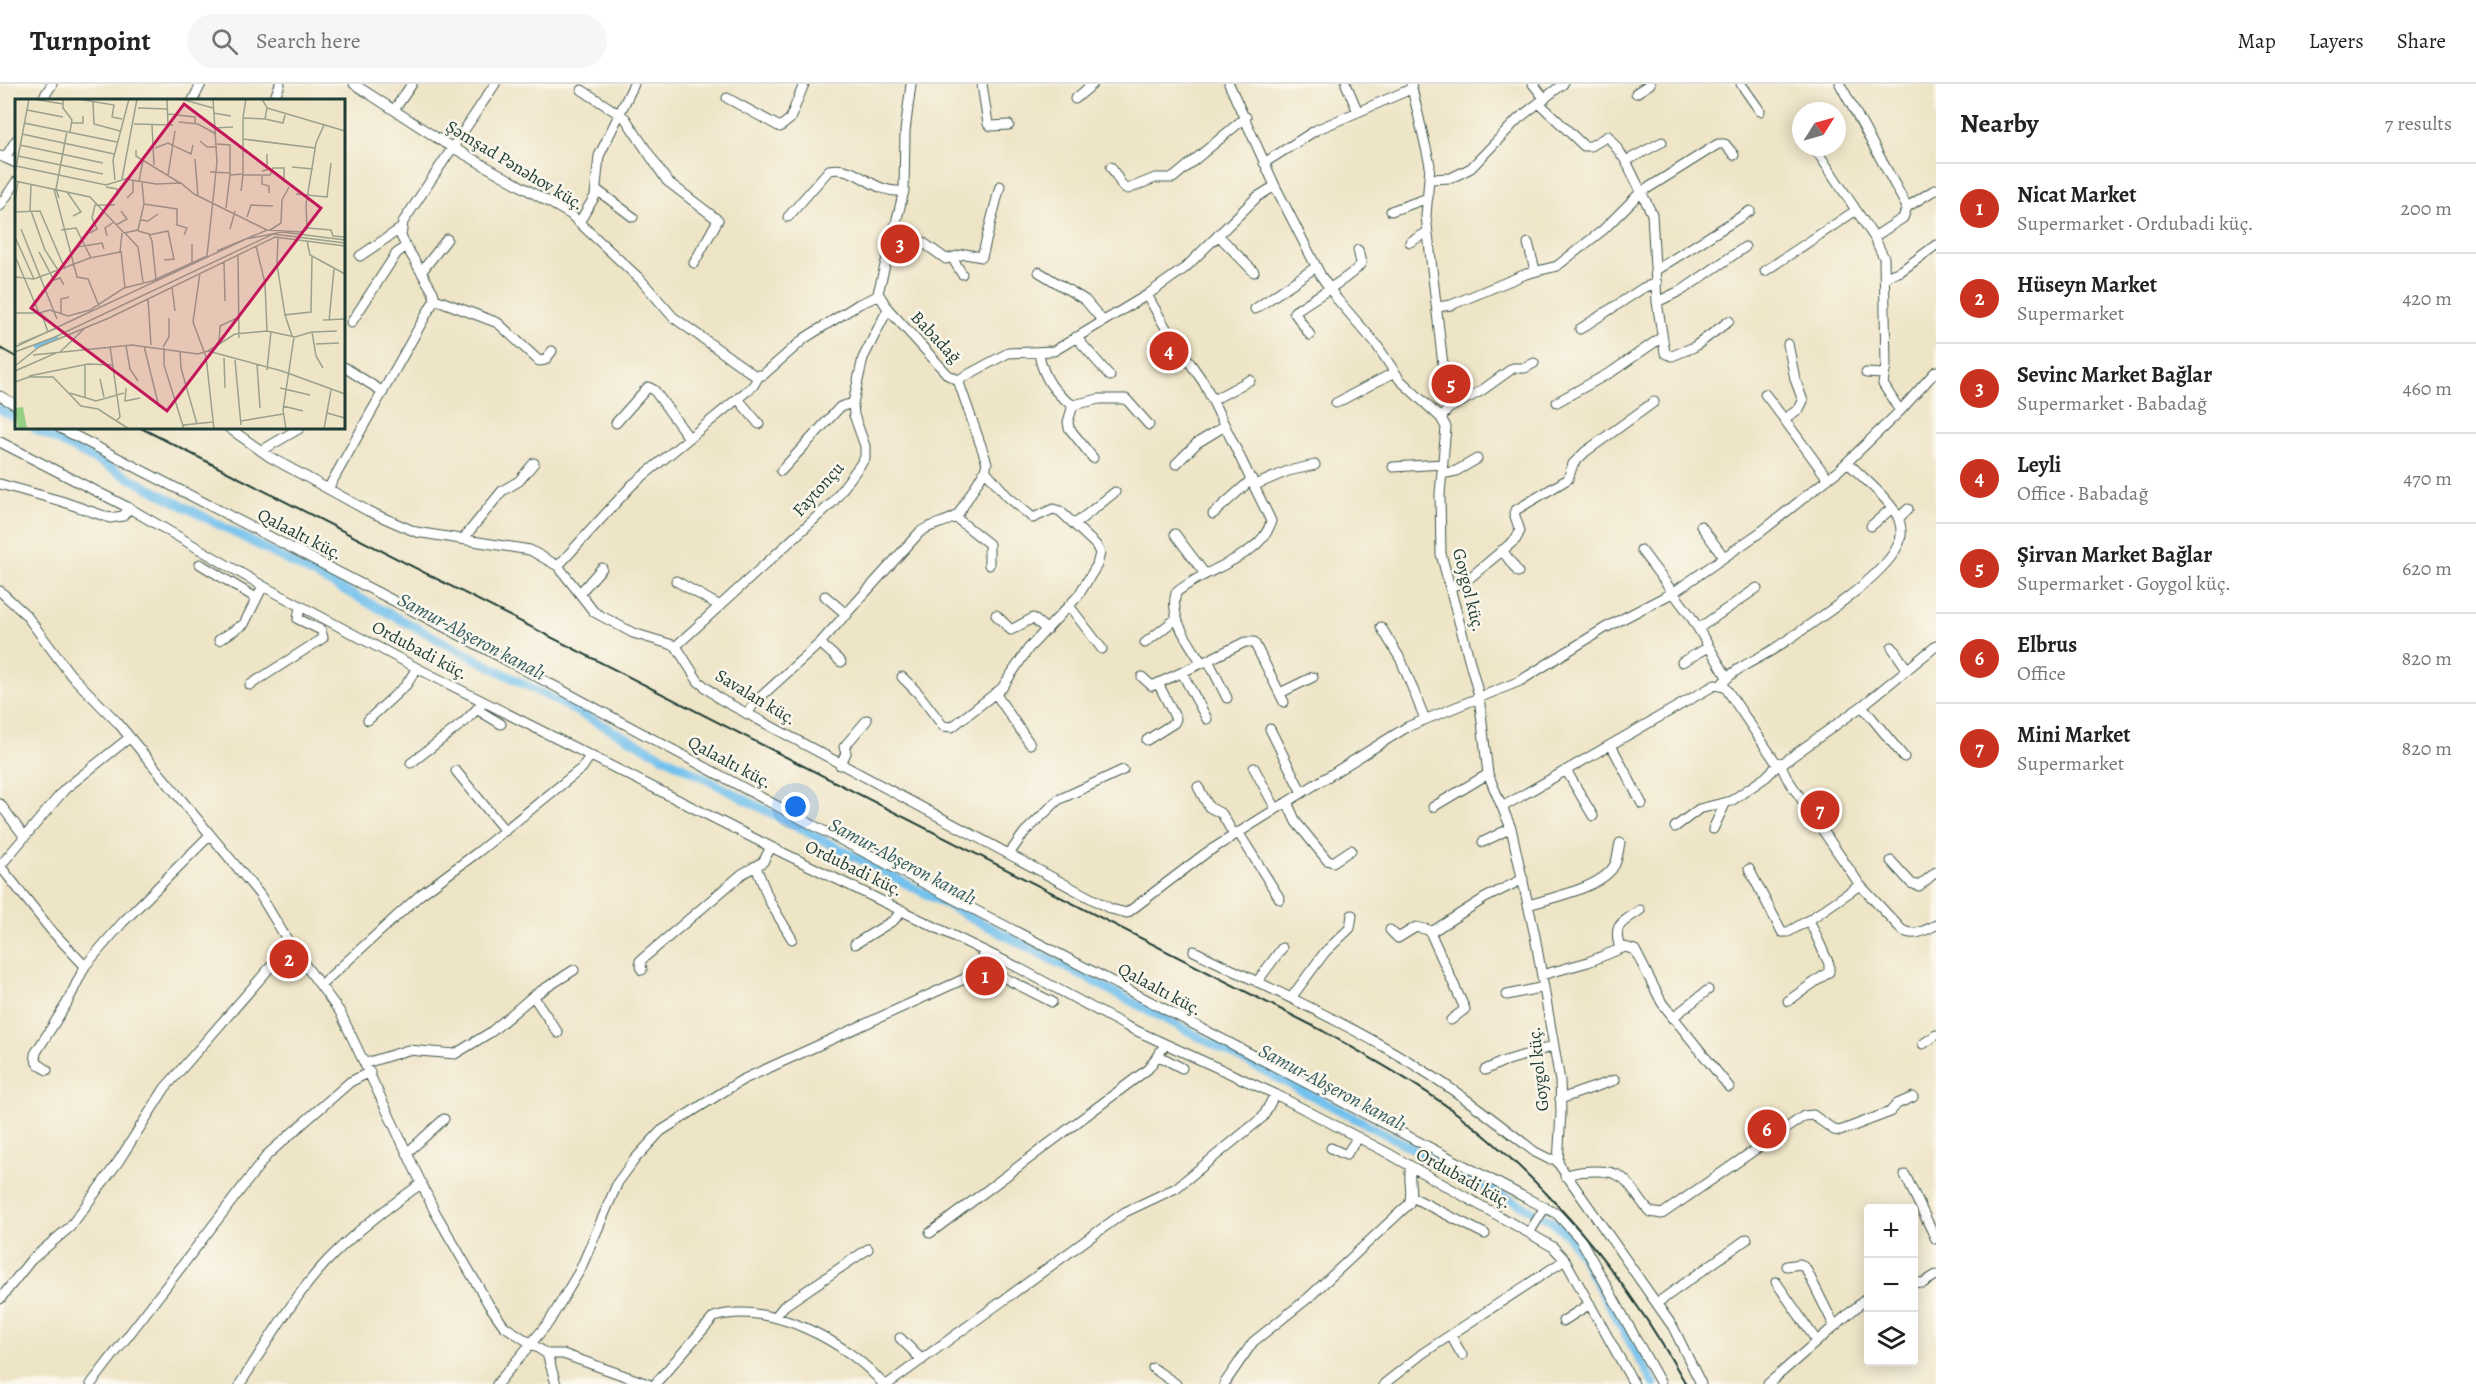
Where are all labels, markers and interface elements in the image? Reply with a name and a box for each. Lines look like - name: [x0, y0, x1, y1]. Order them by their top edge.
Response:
- search box: [187, 14, 607, 68]
- text: Turnpoint: [30, 22, 151, 60]
- icon: search: [208, 25, 241, 58]
- text: Search here: [256, 26, 361, 56]
- text: Map: [2237, 27, 2276, 55]
- text: Layers: [2309, 27, 2364, 55]
- text: Share: [2397, 27, 2446, 55]
- inset map: [15, 99, 345, 429]
- north arrow: [1792, 102, 1846, 156]
- text: Nearby: [1960, 106, 2039, 141]
- text: 7 results: [2385, 110, 2452, 137]
- street label: Şəmşad Pənəhov küç.: [441, 114, 589, 216]
- text: Nicat Market: [2017, 180, 2137, 210]
- text: 1: [1976, 195, 1983, 222]
- text: 200 m: [2401, 195, 2452, 222]
- text: Supermarket · Ordubadi küç.: [2017, 210, 2254, 237]
- pin: 3: [880, 222, 920, 266]
- text: Hüseyn Market: [2017, 270, 2157, 300]
- text: 2: [1975, 285, 1984, 312]
- text: 420 m: [2402, 285, 2452, 312]
- text: Supermarket: [2017, 300, 2124, 327]
- street label: Babadağ: [905, 306, 967, 368]
- pin: 4: [1150, 328, 1188, 374]
- text: Sevinc Market Bağlar: [2017, 360, 2212, 390]
- pin: 5: [1432, 362, 1470, 406]
- text: 3: [1975, 375, 1984, 402]
- text: 460 m: [2402, 375, 2452, 402]
- text: Supermarket · Babadağ: [2017, 390, 2207, 417]
- text: Leyli: [2017, 450, 2061, 480]
- street label: Faytonçu: [787, 456, 849, 522]
- text: 4: [1975, 465, 1984, 492]
- text: 470 m: [2403, 465, 2452, 492]
- text: Office · Babadağ: [2017, 480, 2148, 507]
- street label: Qalaaltı küç.: [253, 502, 347, 566]
- text: Şirvan Market Bağlar: [2017, 540, 2212, 570]
- street label: Goygol küç.: [1447, 546, 1491, 634]
- text: 5: [1975, 555, 1984, 582]
- text: 620 m: [2402, 555, 2452, 582]
- text: Supermarket · Goygol küç.: [2017, 570, 2231, 597]
- water label: Samur-Abşeron kanalı: [393, 586, 551, 687]
- street label: Ordubadi küç.: [368, 615, 472, 685]
- text: Elbrus: [2017, 630, 2077, 660]
- text: 6: [1975, 645, 1984, 672]
- text: 820 m: [2402, 645, 2452, 672]
- text: Office: [2017, 660, 2066, 687]
- street label: Savalan küç.: [711, 663, 801, 731]
- text: Mini Market: [2017, 720, 2131, 750]
- street label: Qalaaltı küç.: [684, 730, 776, 794]
- text: 7: [1975, 735, 1984, 762]
- text: 820 m: [2402, 735, 2452, 762]
- text: Supermarket: [2017, 750, 2124, 777]
- pin: 7: [1800, 788, 1840, 832]
- your location: [781, 792, 810, 821]
- water label: Samur-Abşeron kanalı: [824, 811, 982, 912]
- street label: Ordubadi küç.: [801, 834, 907, 902]
- pin: 2: [270, 936, 308, 982]
- pin: 1: [966, 954, 1004, 998]
- street label: Qalaaltı küç.: [1114, 957, 1206, 1021]
- street label: Goygol küç.: [1522, 1025, 1554, 1113]
- water label: Samur-Abşeron kanalı: [1254, 1037, 1412, 1138]
- pin: 6: [1748, 1106, 1786, 1152]
- street label: Ordubadi küç.: [1412, 1142, 1516, 1214]
- map controls: [1864, 1204, 1918, 1366]
- button: +: [1864, 1204, 1918, 1258]
- button: −: [1864, 1258, 1918, 1312]
- button: layers: [1864, 1312, 1918, 1366]

